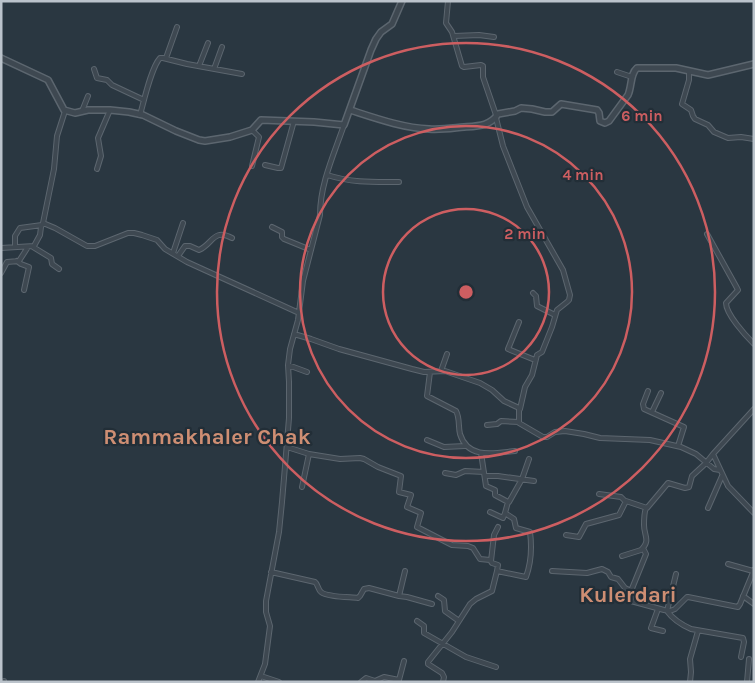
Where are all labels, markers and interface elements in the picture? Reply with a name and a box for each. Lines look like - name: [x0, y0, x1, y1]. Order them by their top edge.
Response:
- text: 6 min: [621, 107, 663, 125]
- text: 4 min: [562, 166, 604, 184]
- text: 2 min: [504, 225, 546, 243]
- centre of rings: [457, 283, 475, 301]
- district label: Rammakhaler Chak: [103, 424, 311, 450]
- district label: Kulerdari: [579, 582, 677, 608]

